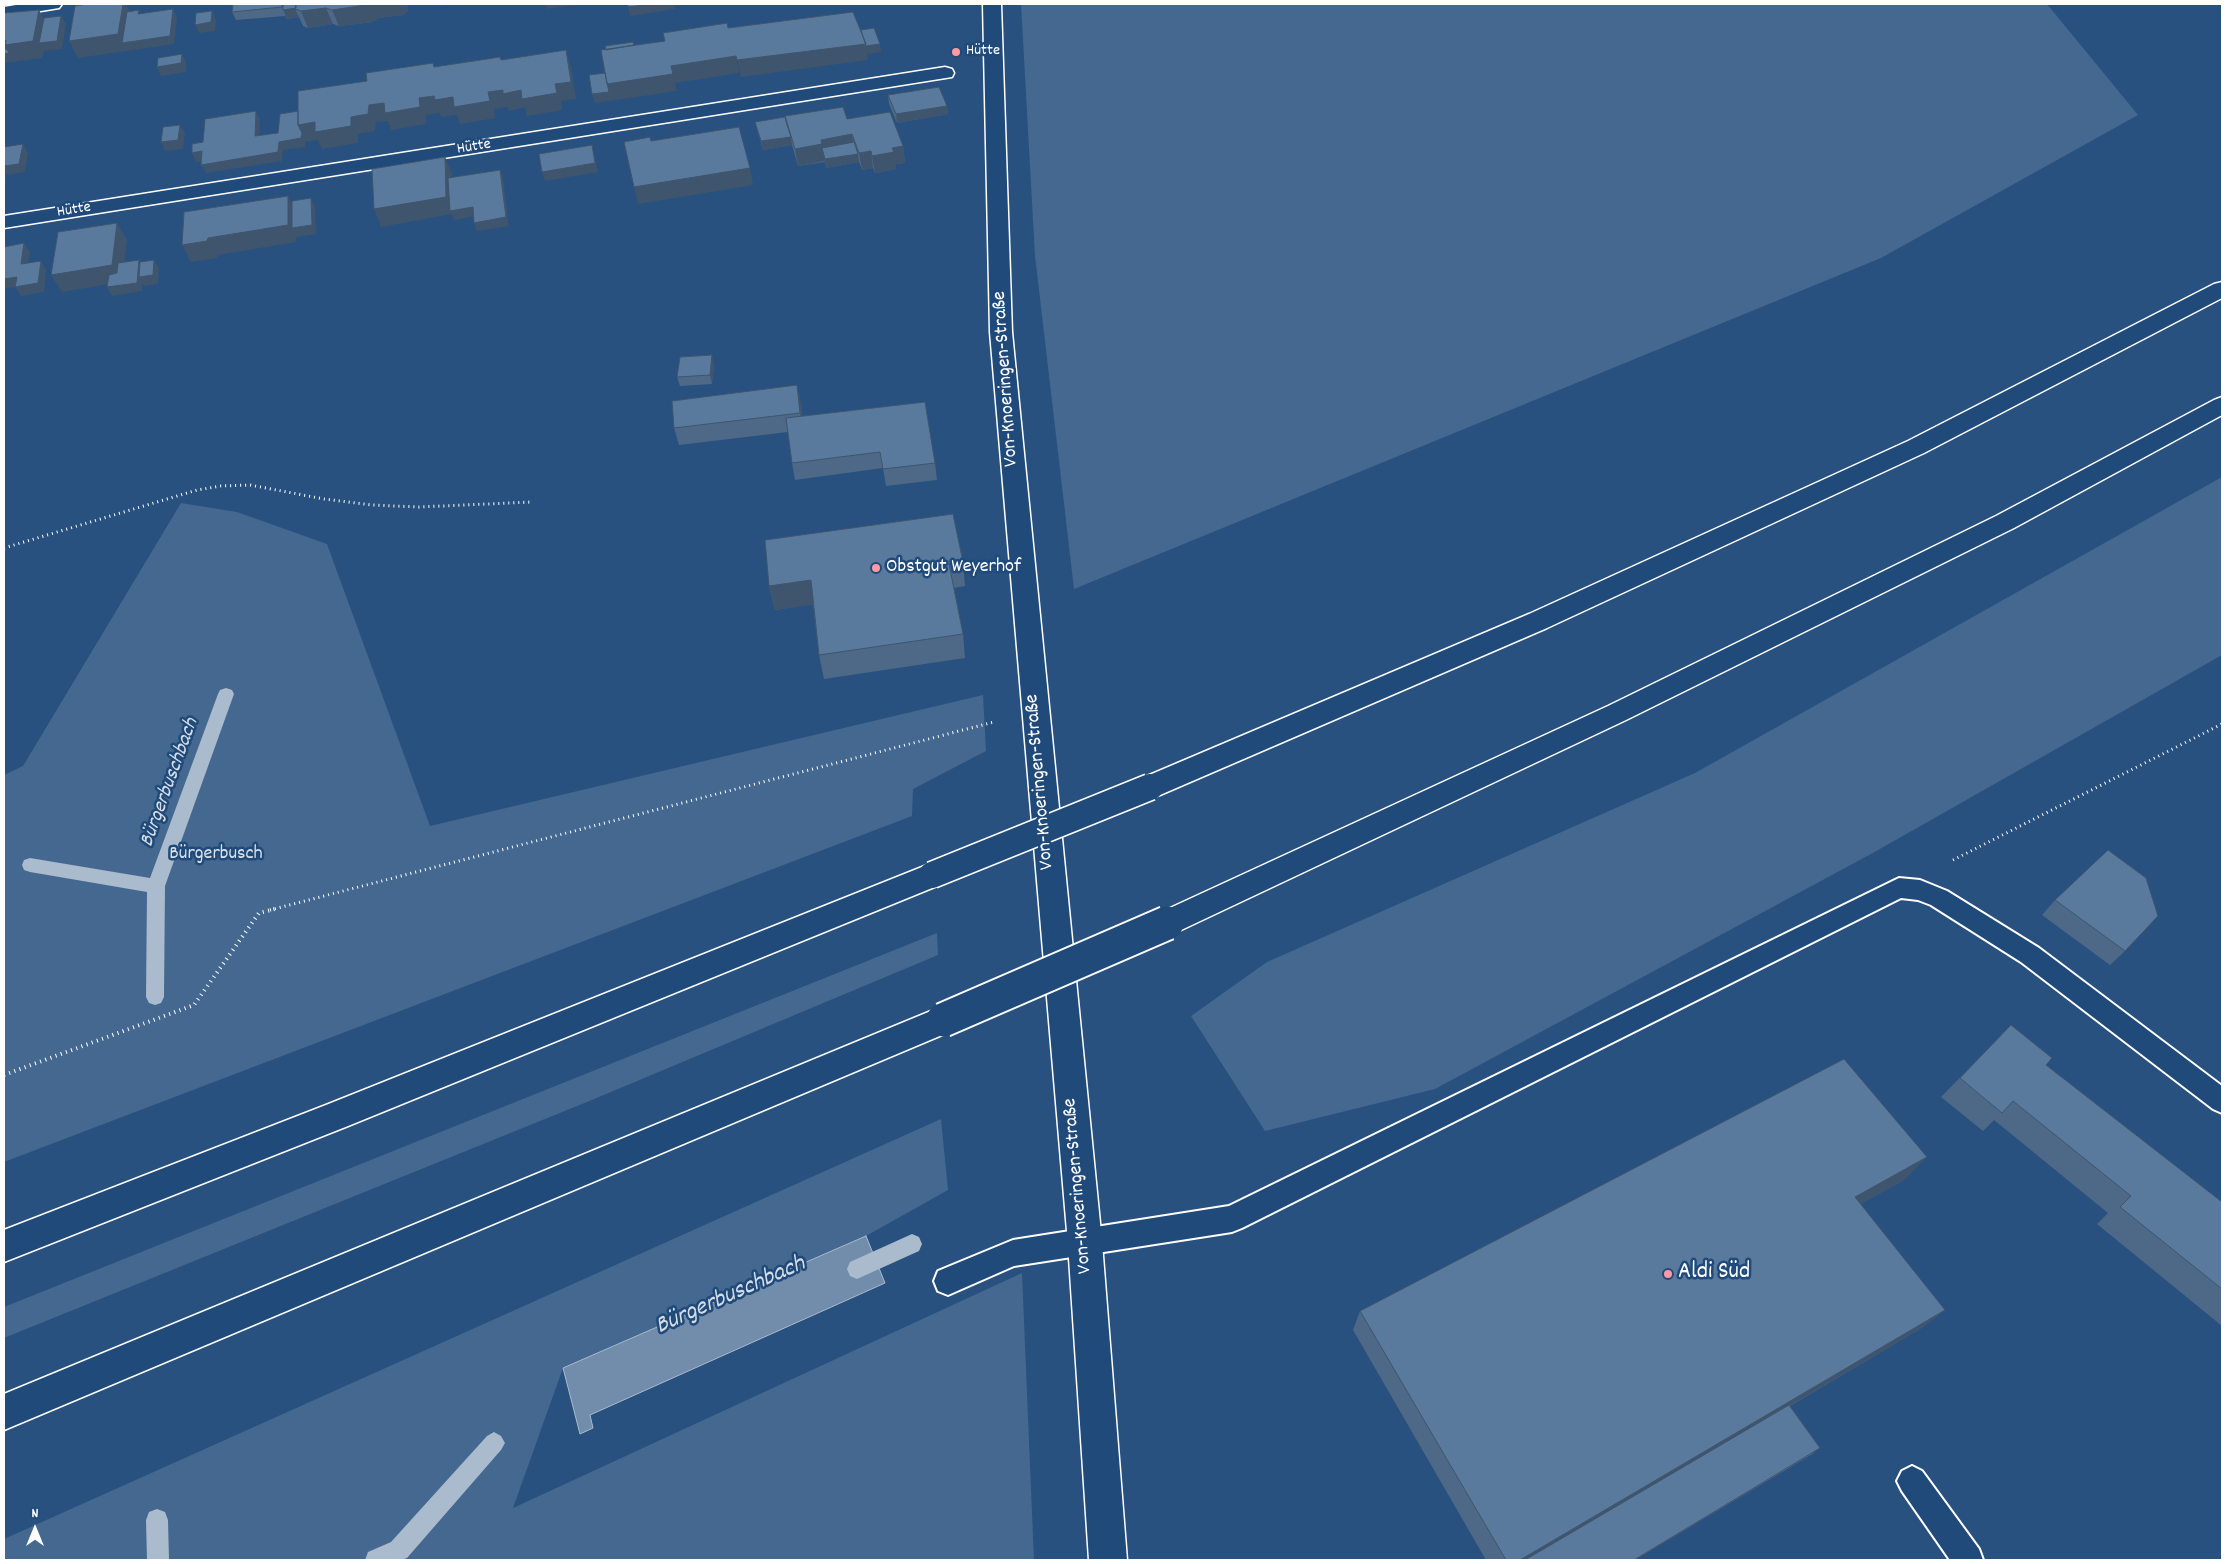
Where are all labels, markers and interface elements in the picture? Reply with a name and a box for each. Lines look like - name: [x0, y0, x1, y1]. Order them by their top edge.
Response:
- place label: Hütte: [966, 42, 1000, 62]
- marker: Hütte: [950, 46, 962, 58]
- street label: Hütte: [456, 136, 492, 160]
- street label: Hütte: [56, 199, 92, 223]
- street label: Von-Knoeringen-Straße: [989, 290, 1025, 468]
- place label: Obstgut Weyerhof: [886, 556, 1021, 580]
- marker: Obstgut Weyerhof: [870, 562, 882, 574]
- street label: Von-Knoeringen-Straße: [1021, 693, 1061, 871]
- water label: Bürgerbuschbach: [136, 715, 206, 851]
- park label: Bürgerbusch: [169, 843, 263, 867]
- street label: Von-Knoeringen-Straße: [1059, 1097, 1099, 1275]
- water label: Bürgerbuschbach: [651, 1251, 811, 1343]
- place label: Aldi Süd: [1678, 1260, 1750, 1288]
- marker: Aldi Süd: [1662, 1268, 1674, 1280]
- north arrow: [10, 1504, 60, 1554]
- text: N: [32, 1504, 38, 1524]

